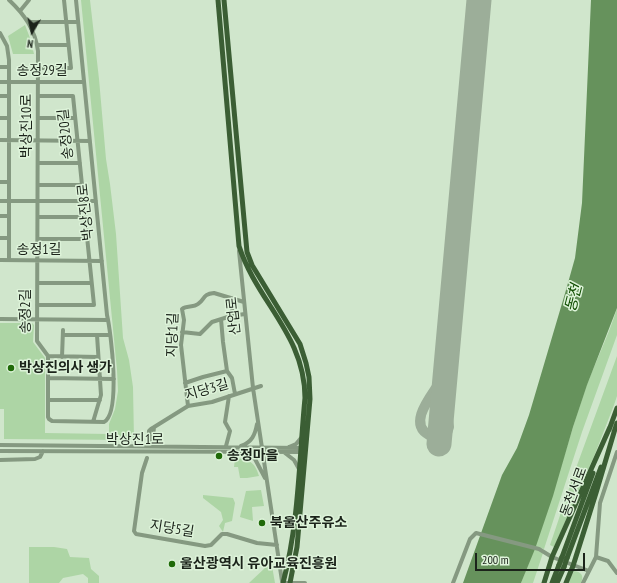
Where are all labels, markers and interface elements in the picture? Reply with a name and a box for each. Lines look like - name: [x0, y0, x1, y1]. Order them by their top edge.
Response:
- north arrow: [12, 12, 52, 52]
- text: N: [26, 36, 34, 51]
- street label: 송정29길: [16, 63, 68, 79]
- street label: 박상진10로: [19, 94, 35, 158]
- street label: 송정20길: [55, 108, 77, 160]
- street label: 박상진8로: [75, 182, 97, 242]
- street label: 송정1길: [17, 242, 61, 258]
- water label: 동천: [562, 282, 586, 314]
- street label: 송정2길: [18, 289, 34, 333]
- street label: 산업로: [224, 296, 244, 336]
- street label: 지당1길: [164, 312, 182, 358]
- place label: 박상진의사 생가: [19, 360, 112, 376]
- marker: 박상진의사 생가: [6, 363, 16, 373]
- street label: 지당3길: [183, 376, 231, 404]
- street label: 박상진1로: [106, 432, 164, 448]
- place label: 송정마을: [227, 448, 279, 464]
- marker: 송정마을: [214, 451, 224, 461]
- street label: 동천서로: [557, 465, 591, 519]
- place label: 북울산주유소: [270, 515, 347, 531]
- street label: 지당5길: [148, 517, 196, 541]
- marker: 북울산주유소: [257, 518, 267, 528]
- scale bar: [477, 545, 587, 571]
- text: 200 m: [482, 552, 509, 567]
- place label: 울산광역시 유아교육진흥원: [180, 556, 337, 572]
- marker: 울산광역시 유아교육진흥원: [167, 559, 177, 569]

